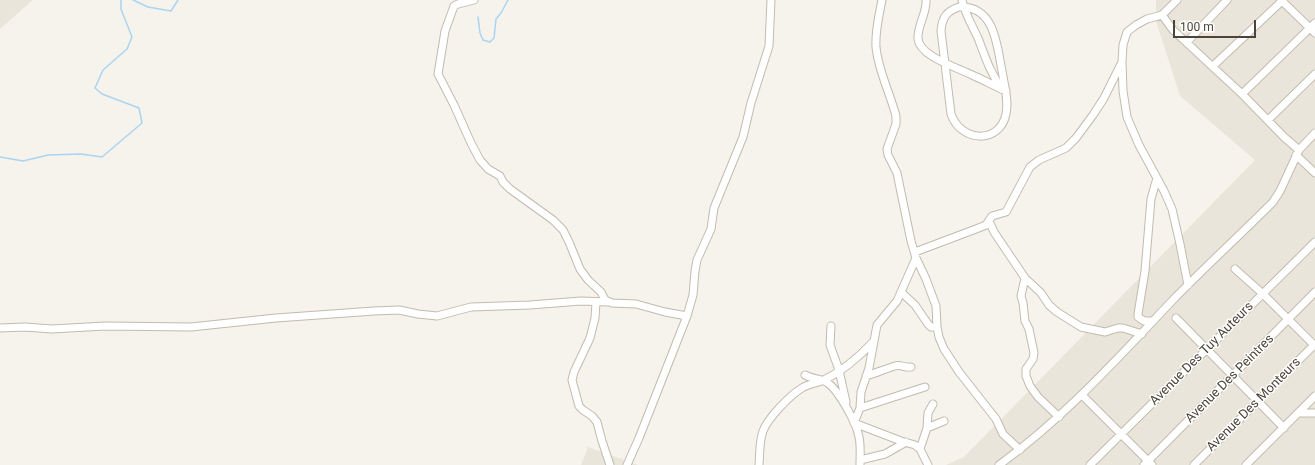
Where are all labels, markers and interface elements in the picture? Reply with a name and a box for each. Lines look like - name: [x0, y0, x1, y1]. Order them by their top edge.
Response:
- scale bar: [1175, 12, 1258, 38]
- text: 100 m: [1180, 20, 1214, 34]
- street label: Avenue Des Tuy Auteurs: [1147, 299, 1257, 409]
- street label: Avenue Des Peintres: [1183, 332, 1277, 426]
- street label: Avenue Des Monteurs: [1204, 355, 1304, 455]

